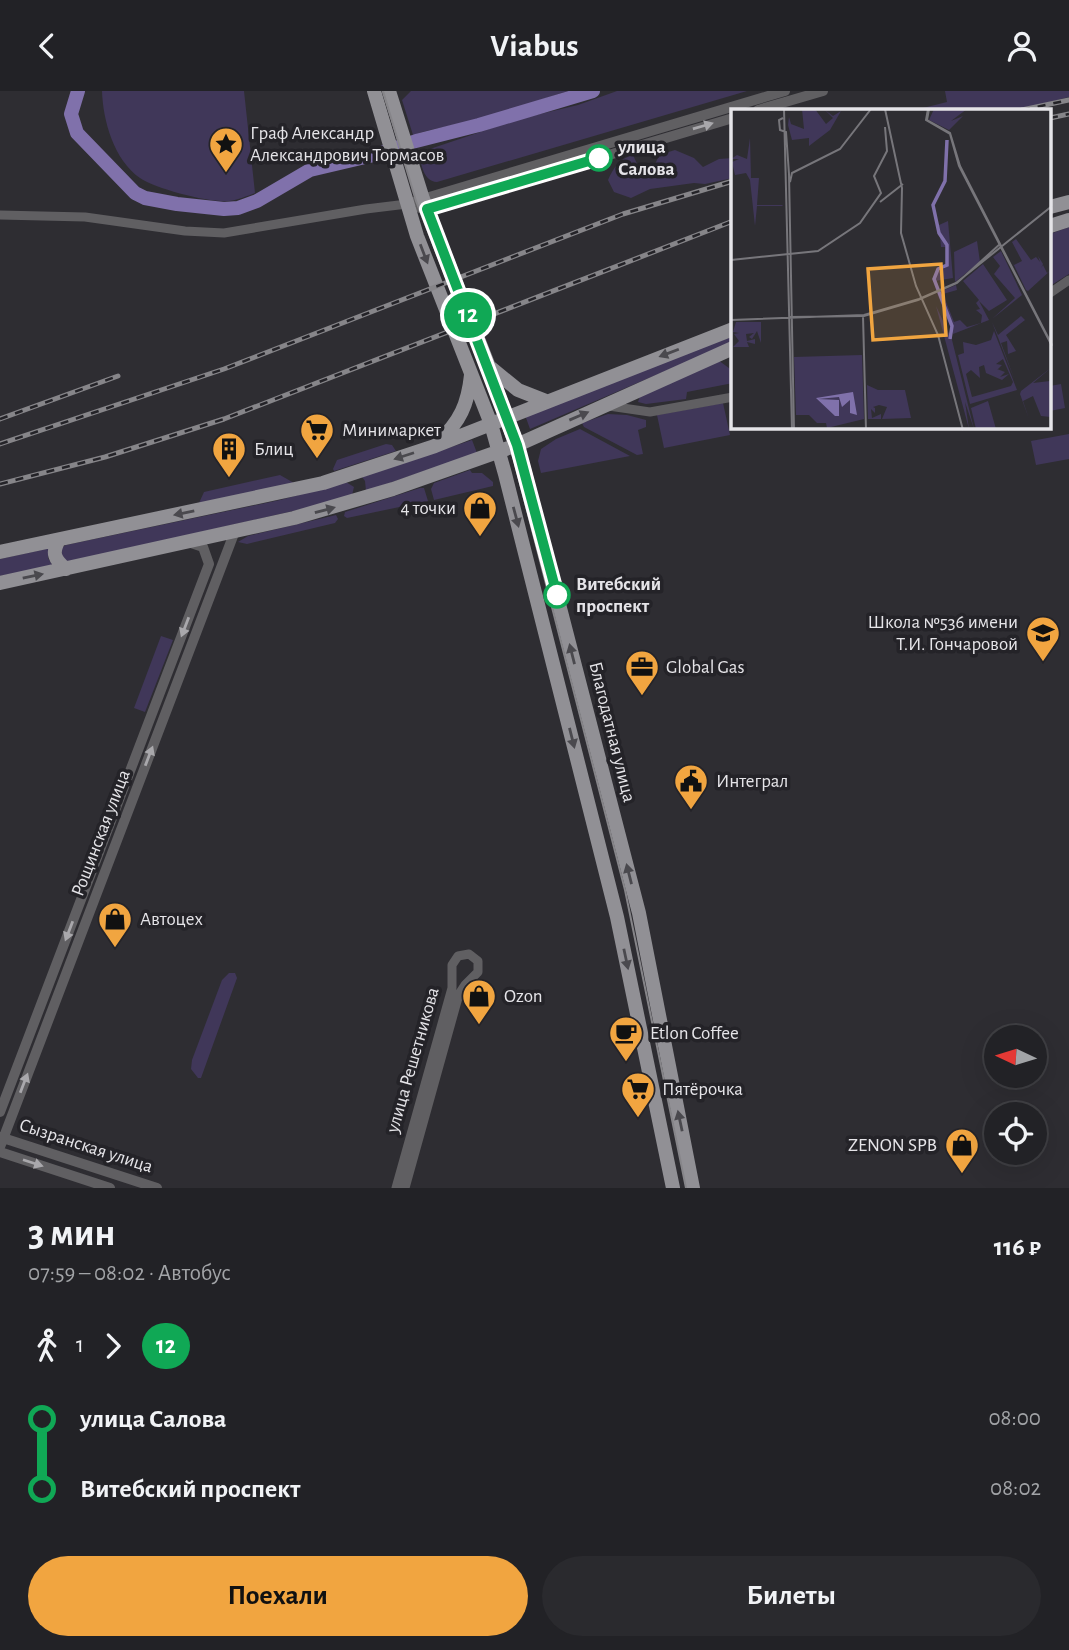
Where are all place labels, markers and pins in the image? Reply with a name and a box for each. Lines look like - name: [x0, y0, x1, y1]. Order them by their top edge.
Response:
- place label: Граф Александр Александрович Тормасов: [250, 124, 445, 165]
- place icon: Граф Александр Александрович Тормасов: [207, 125, 245, 174]
- place label: улица Салова: [617, 138, 675, 179]
- marker: улица Салова: [586, 145, 612, 171]
- supermarket icon: Минимаркет: [298, 411, 336, 460]
- place label: Минимаркет: [342, 421, 441, 440]
- building icon: Блиц: [210, 430, 248, 479]
- place label: Блиц: [254, 440, 294, 459]
- shop icon: 4 точки: [461, 489, 499, 538]
- place label: 4 точки: [400, 499, 456, 518]
- place label: Витебский проспект: [576, 575, 661, 616]
- marker: Витебский проспект: [544, 582, 570, 608]
- place label: Школа №536 имени Т.И. Гончаровой: [868, 613, 1018, 654]
- school or university icon: Школа №536 имени Т.И. Гончаровой: [1024, 614, 1062, 663]
- office icon: Global Gas: [623, 648, 661, 697]
- place label: Global Gas: [666, 658, 745, 677]
- public building icon: Интеграл: [672, 762, 710, 811]
- place label: Интеграл: [716, 772, 788, 791]
- shop icon: Автоцех: [96, 900, 134, 949]
- place label: Автоцех: [140, 910, 203, 929]
- shop icon: Ozon: [460, 977, 498, 1026]
- place label: Ozon: [504, 987, 543, 1006]
- cafe icon: Etlon Coffee: [607, 1014, 645, 1063]
- place label: Etlon Coffee: [650, 1024, 739, 1043]
- supermarket icon: Пятёрочка: [619, 1070, 657, 1119]
- place label: Пятёрочка: [662, 1080, 743, 1099]
- shop icon: ZENON SPB: [943, 1126, 981, 1175]
- place label: ZENON SPB: [848, 1136, 937, 1155]

